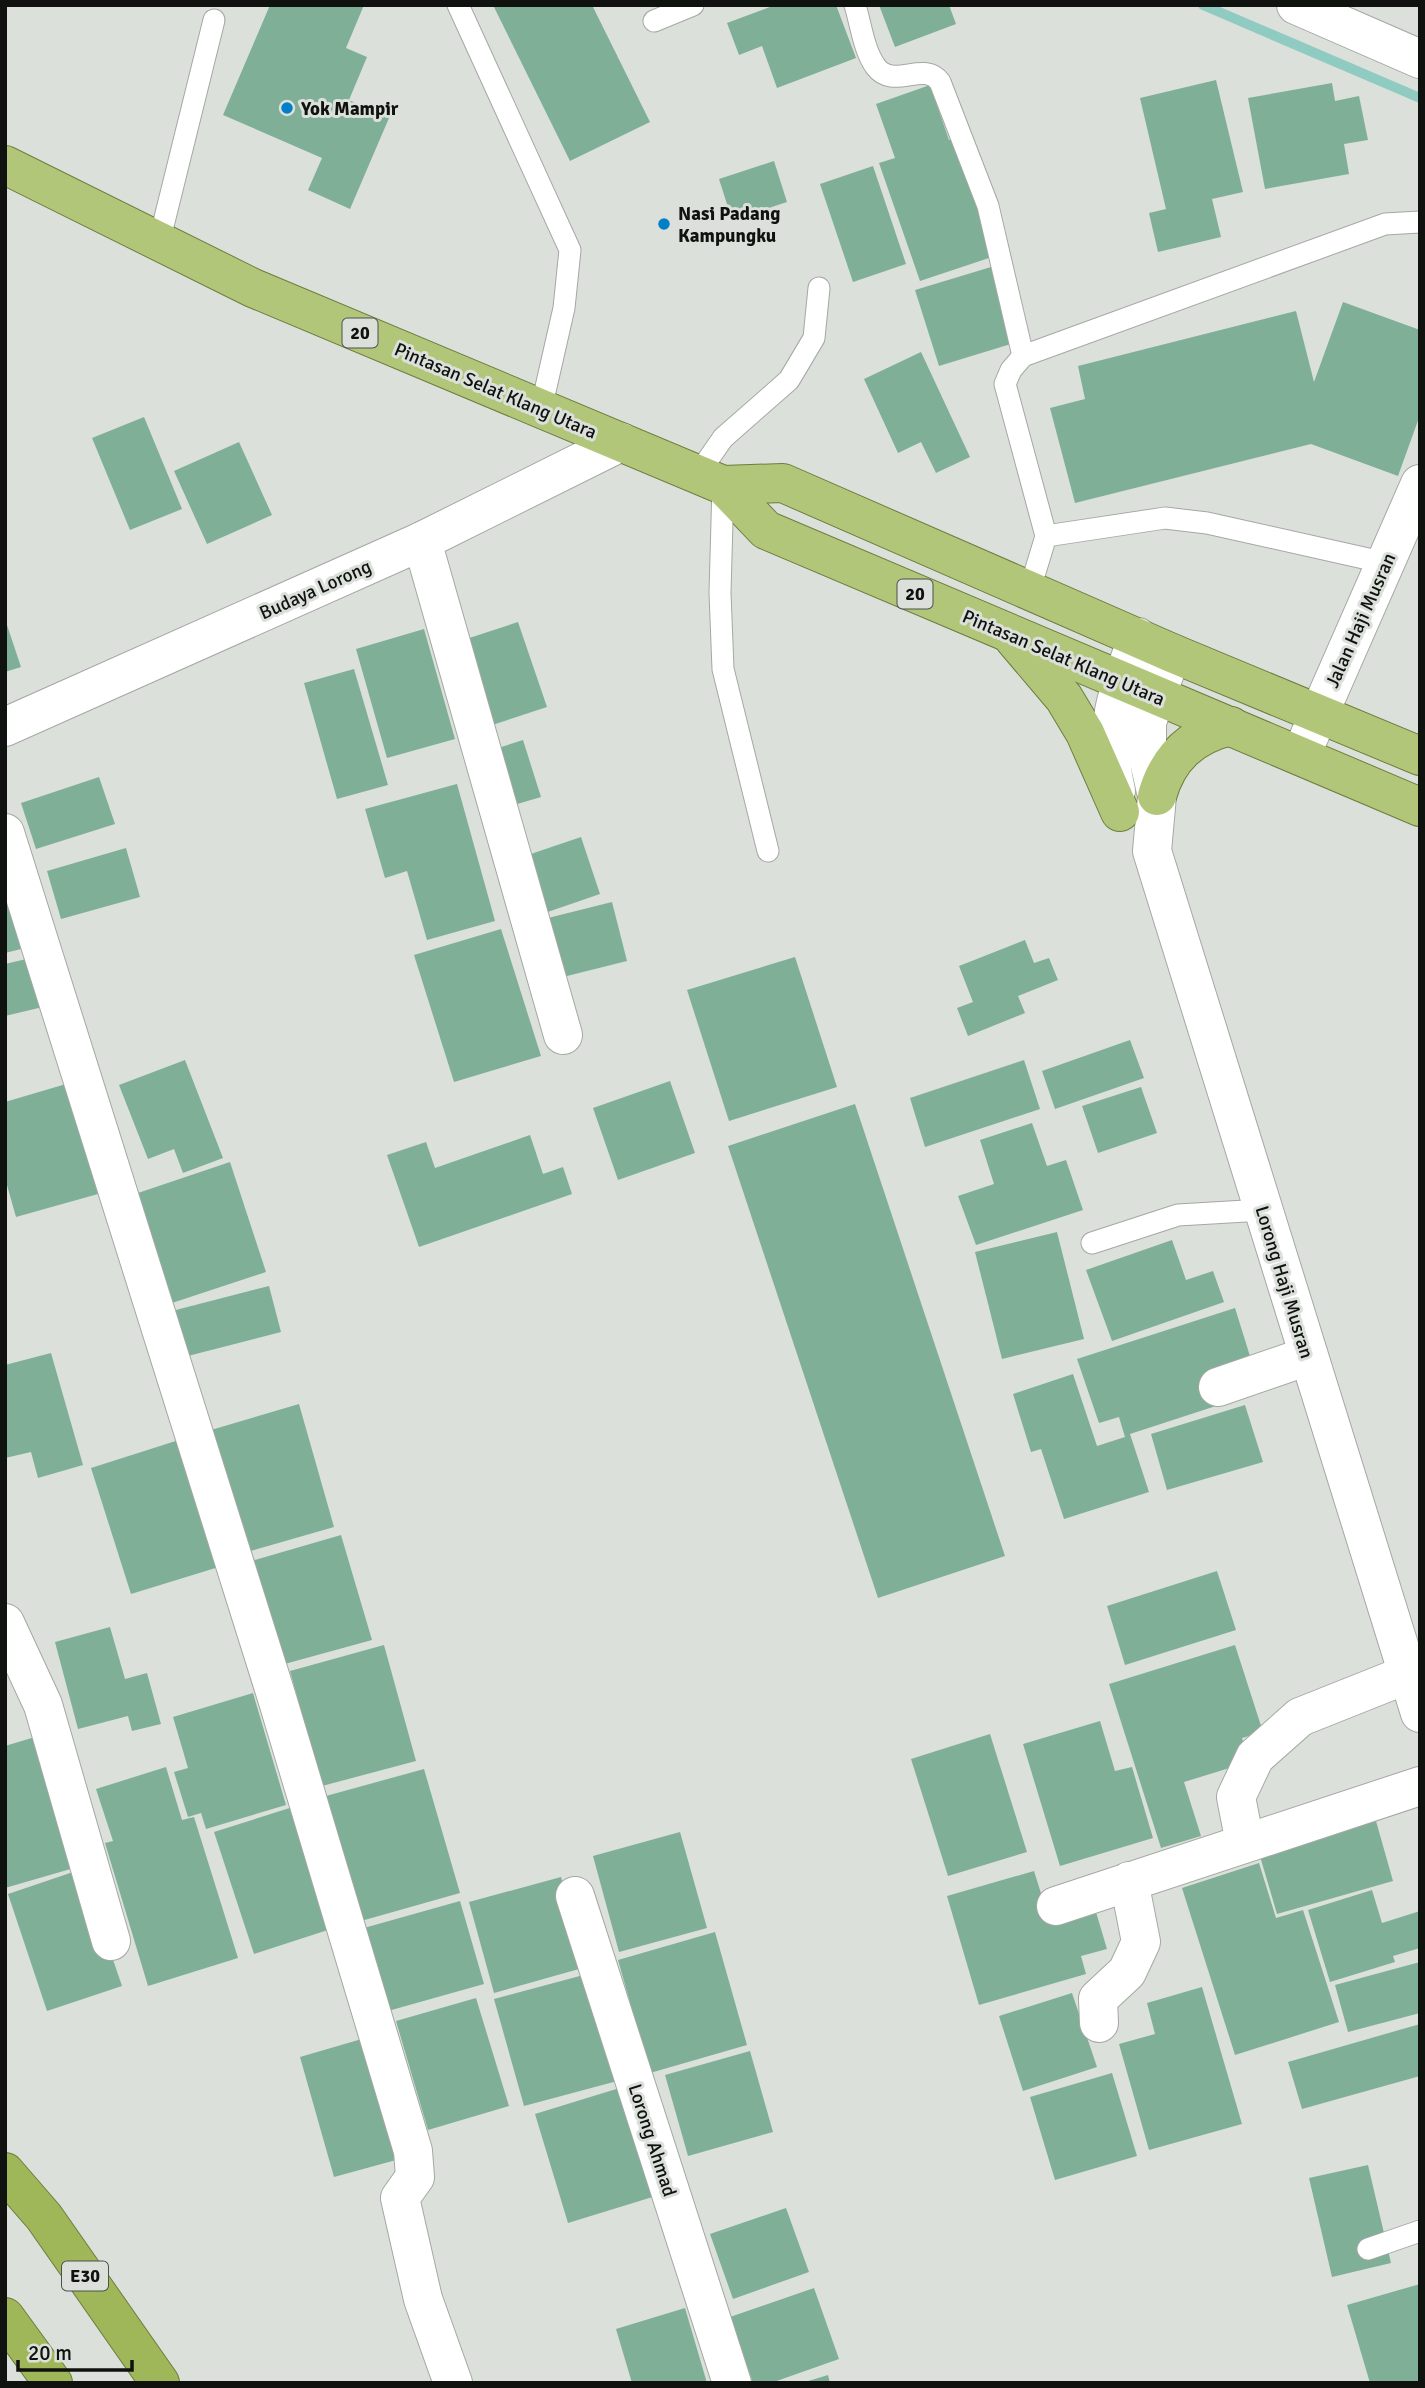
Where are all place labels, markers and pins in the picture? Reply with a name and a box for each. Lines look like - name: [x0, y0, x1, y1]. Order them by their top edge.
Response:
- place label: Yok Mampir: [300, 97, 399, 121]
- marker: Yok Mampir: [279, 100, 295, 116]
- place label: Nasi Padang Kampungku: [678, 202, 780, 248]
- marker: Nasi Padang Kampungku: [656, 216, 672, 232]

